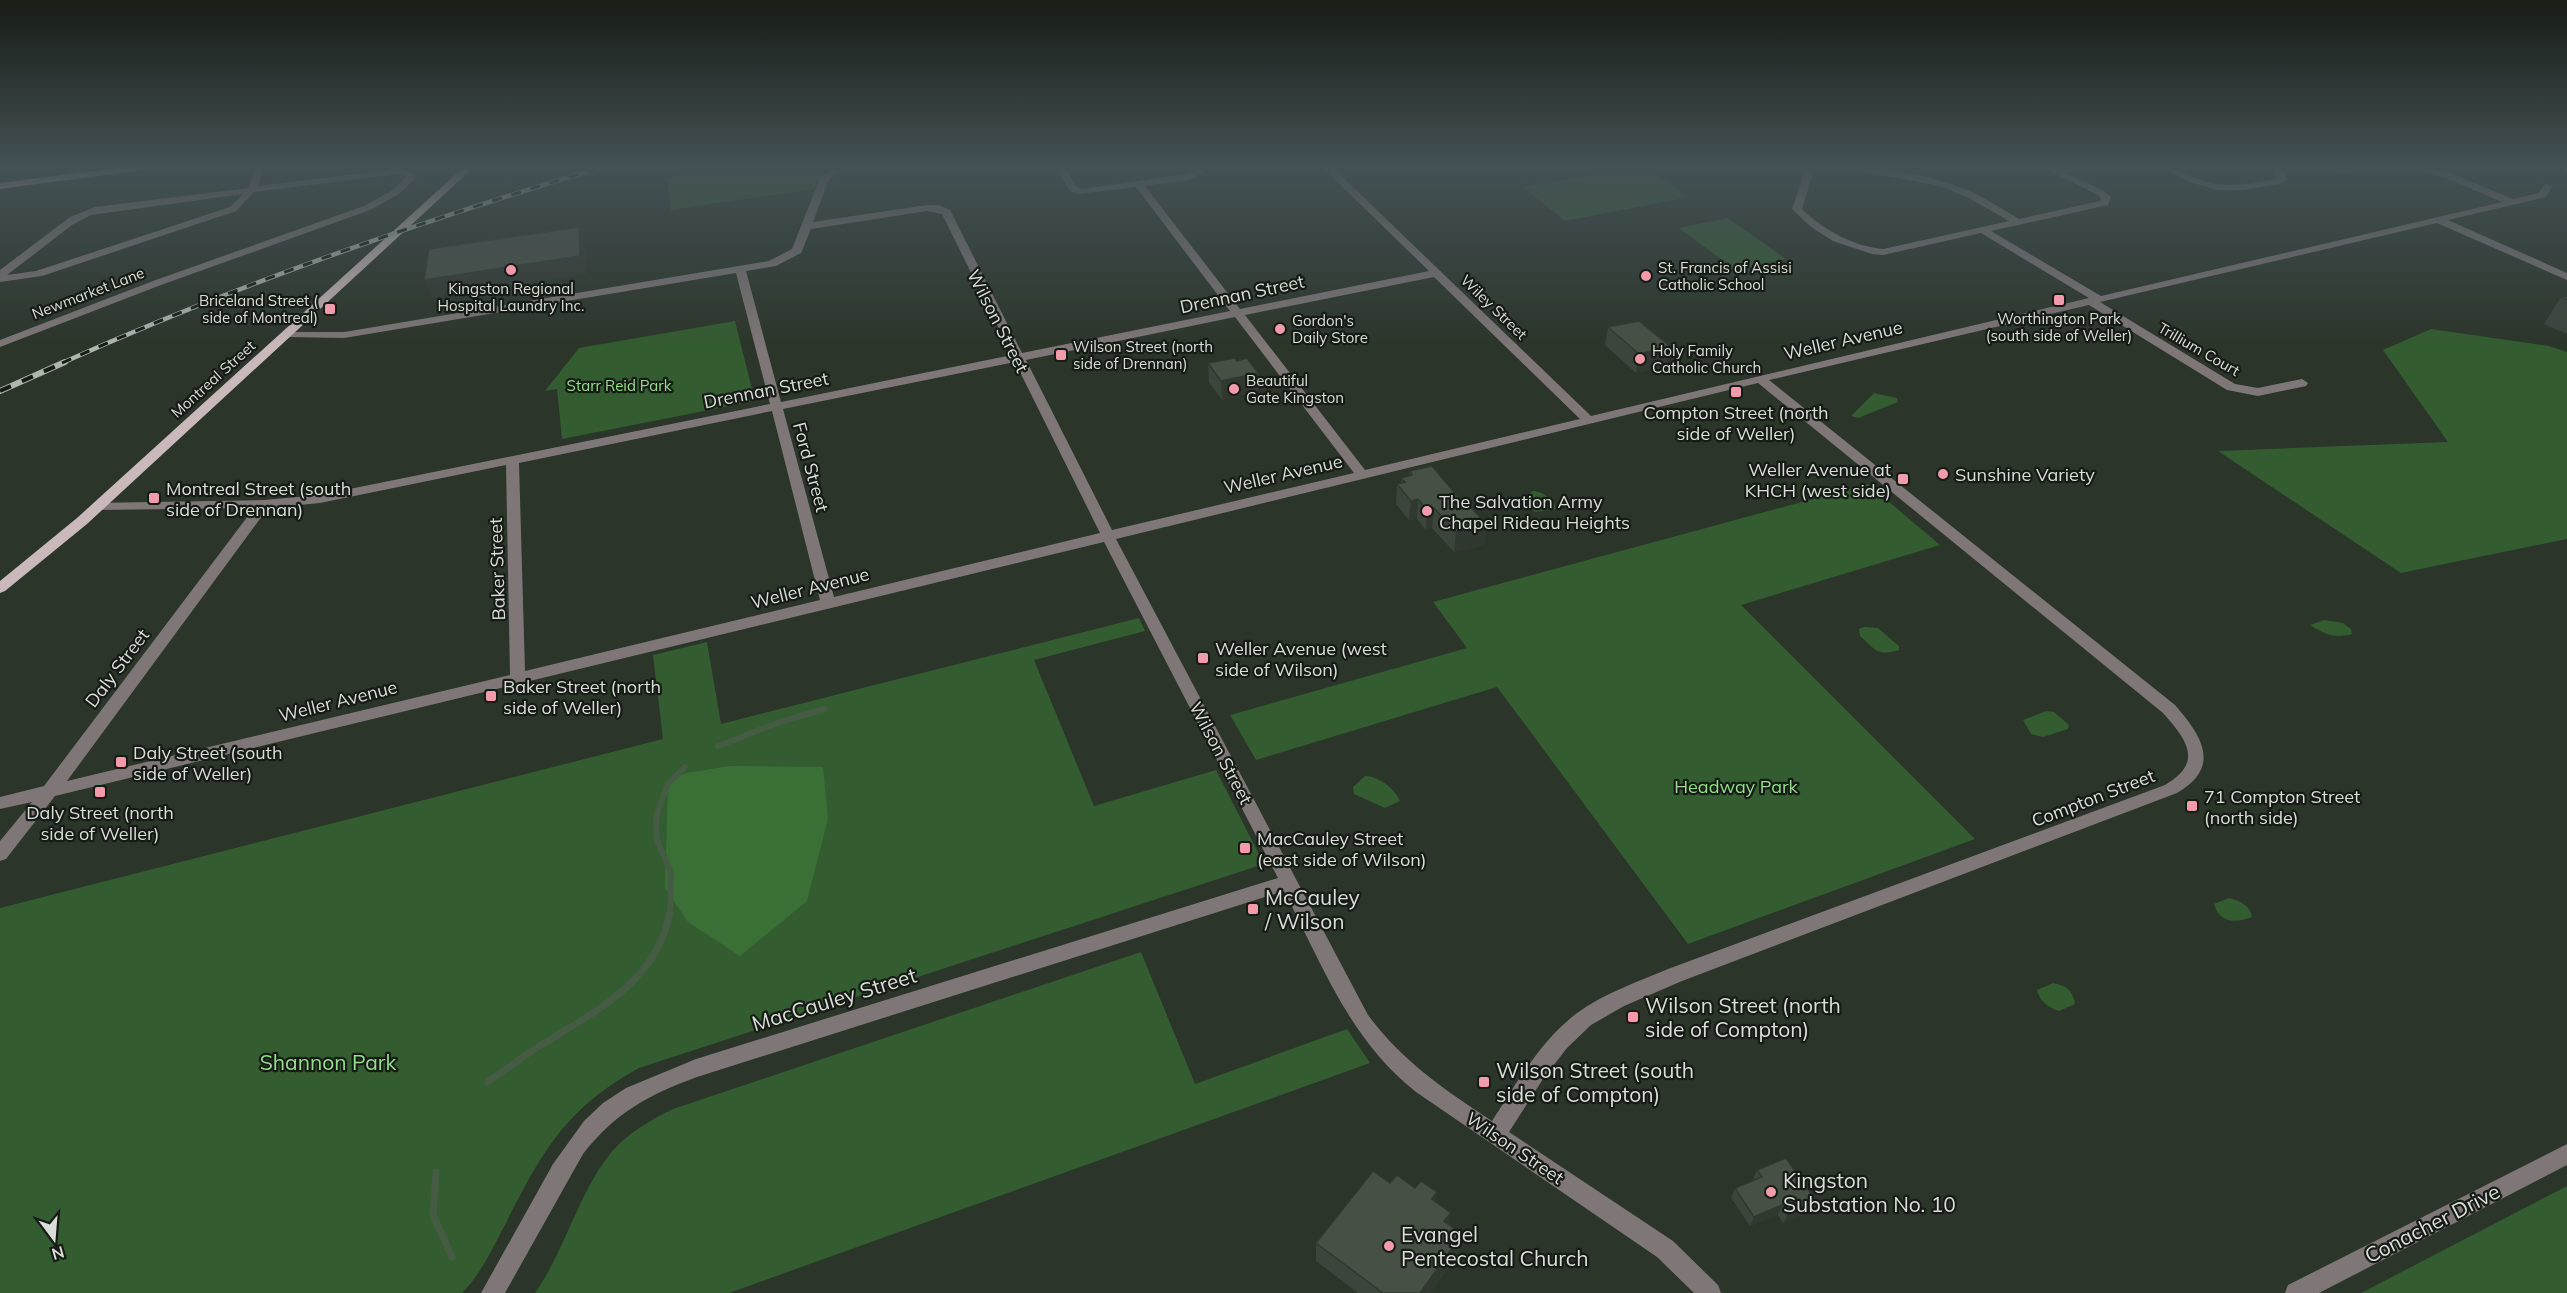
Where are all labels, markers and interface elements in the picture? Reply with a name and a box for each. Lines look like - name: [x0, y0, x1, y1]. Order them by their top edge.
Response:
- place label: St. Francis of Assisi Catholic School: [1658, 258, 1792, 294]
- street label: Newmarket Lane: [29, 263, 147, 323]
- marker: Kingston Regional Hospital Laundry Inc.: [504, 263, 518, 277]
- street label: Wilson Street: [962, 266, 1034, 376]
- marker: St. Francis of Assisi Catholic School: [1639, 269, 1653, 283]
- street label: Drennan Street: [1178, 270, 1306, 318]
- street label: Wiley Street: [1457, 271, 1531, 343]
- place label: Kingston Regional Hospital Laundry Inc.: [438, 279, 584, 315]
- place label: Briceland Street ( side of Montreal): [199, 291, 318, 327]
- marker: Worthington Park (south side of Weller): [2052, 293, 2066, 307]
- marker: Briceland Street ( side of Montreal): [323, 302, 337, 316]
- place label: Worthington Park (south side of Weller): [1986, 309, 2132, 345]
- place label: Gordon's Daily Store: [1292, 311, 1368, 347]
- street label: Weller Avenue: [1781, 315, 1905, 365]
- street label: Trillium Court: [2155, 318, 2243, 380]
- marker: Gordon's Daily Store: [1273, 322, 1287, 336]
- street label: Montreal Street: [167, 336, 259, 422]
- place label: Wilson Street (north side of Drennan): [1073, 337, 1213, 373]
- place label: Holy Family Catholic Church: [1652, 341, 1761, 377]
- marker: Wilson Street (north side of Drennan): [1054, 348, 1068, 362]
- marker: Holy Family Catholic Church: [1633, 352, 1647, 366]
- street label: Drennan Street: [702, 367, 830, 413]
- place label: Beautiful Gate Kingston: [1246, 371, 1344, 407]
- park label: Starr Reid Park: [567, 376, 672, 395]
- marker: Beautiful Gate Kingston: [1227, 382, 1241, 396]
- marker: Compton Street (north side of Weller): [1729, 385, 1743, 399]
- place label: Compton Street (north side of Weller): [1643, 401, 1829, 445]
- street label: Ford Street: [788, 420, 834, 514]
- street label: Weller Avenue: [1221, 449, 1345, 499]
- place label: Weller Avenue at KHCH (west side): [1745, 458, 1891, 502]
- place label: Sunshine Variety: [1955, 463, 2095, 486]
- marker: Sunshine Variety: [1936, 467, 1950, 481]
- marker: Weller Avenue at KHCH (west side): [1896, 472, 1910, 486]
- place label: Montreal Street (south side of Drennan): [166, 477, 351, 521]
- place label: The Salvation Army Chapel Rideau Heights: [1439, 490, 1630, 534]
- marker: Montreal Street (south side of Drennan): [147, 491, 161, 505]
- marker: The Salvation Army Chapel Rideau Heights: [1420, 504, 1434, 518]
- street label: Baker Street: [484, 517, 510, 621]
- street label: Weller Avenue: [748, 562, 872, 614]
- street label: Daly Street: [80, 624, 154, 712]
- place label: Weller Avenue (west side of Wilson): [1215, 637, 1387, 681]
- marker: Weller Avenue (west side of Wilson): [1196, 651, 1210, 665]
- street label: Weller Avenue: [276, 675, 400, 727]
- place label: Baker Street (north side of Weller): [503, 675, 661, 719]
- marker: Baker Street (north side of Weller): [484, 689, 498, 703]
- street label: Wilson Street: [1184, 698, 1258, 808]
- place label: Daly Street (south side of Weller): [133, 741, 282, 785]
- marker: Daly Street (south side of Weller): [114, 755, 128, 769]
- street label: Compton Street: [2028, 764, 2158, 832]
- park label: Headway Park: [1674, 775, 1798, 798]
- marker: Daly Street (north side of Weller): [93, 785, 107, 799]
- place label: 71 Compton Street (north side): [2204, 785, 2360, 829]
- marker: 71 Compton Street (north side): [2185, 799, 2199, 813]
- place label: Daly Street (north side of Weller): [26, 801, 174, 845]
- place label: MacCauley Street (east side of Wilson): [1257, 827, 1427, 871]
- marker: MacCauley Street (east side of Wilson): [1238, 841, 1252, 855]
- place label: McCauley / Wilson: [1264, 884, 1360, 934]
- marker: McCauley / Wilson: [1246, 902, 1260, 916]
- street label: MacCauley Street: [749, 962, 919, 1036]
- place label: Wilson Street (north side of Compton): [1645, 992, 1841, 1042]
- marker: Wilson Street (north side of Compton): [1626, 1010, 1640, 1024]
- park label: Shannon Park: [260, 1049, 396, 1075]
- place label: Wilson Street (south side of Compton): [1496, 1057, 1694, 1107]
- marker: Wilson Street (south side of Compton): [1477, 1075, 1491, 1089]
- street label: Wilson Street: [1462, 1107, 1568, 1189]
- place label: Kingston Substation No. 10: [1783, 1167, 1956, 1217]
- street label: Conacher Drive: [2360, 1178, 2504, 1268]
- marker: Kingston Substation No. 10: [1764, 1185, 1778, 1199]
- north arrow: [24, 1209, 84, 1269]
- place label: Evangel Pentecostal Church: [1401, 1221, 1589, 1271]
- marker: Evangel Pentecostal Church: [1382, 1239, 1396, 1253]
- text: N: [50, 1242, 67, 1265]

